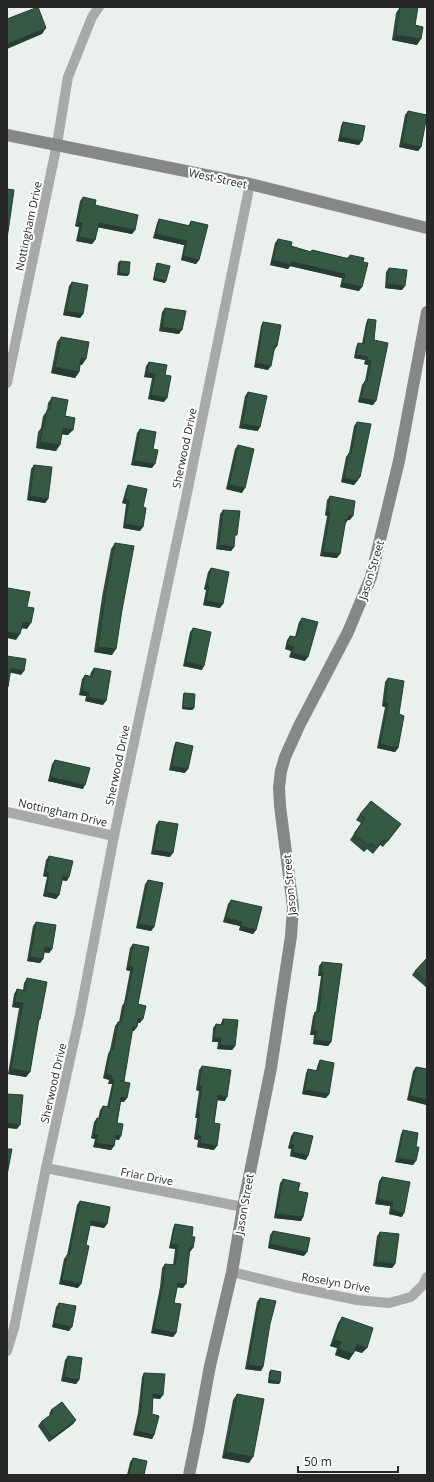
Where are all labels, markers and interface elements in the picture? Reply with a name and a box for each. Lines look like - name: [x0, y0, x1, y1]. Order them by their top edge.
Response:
- street label: West Street: [188, 165, 249, 191]
- street label: Nottingham Drive: [11, 180, 45, 272]
- street label: Sherwood Drive: [168, 406, 200, 490]
- street label: Jason Street: [355, 538, 387, 602]
- street label: Sherwood Drive: [101, 723, 133, 807]
- street label: Nottingham Drive: [17, 794, 109, 830]
- street label: Jason Street: [279, 854, 299, 917]
- street label: Sherwood Drive: [36, 1041, 70, 1125]
- street label: Friar Drive: [119, 1164, 175, 1188]
- street label: Jason Street: [231, 1172, 257, 1236]
- street label: Roselyn Drive: [300, 1269, 372, 1295]
- scale bar: [298, 1448, 398, 1474]
- text: 50 m: [304, 1453, 332, 1470]

